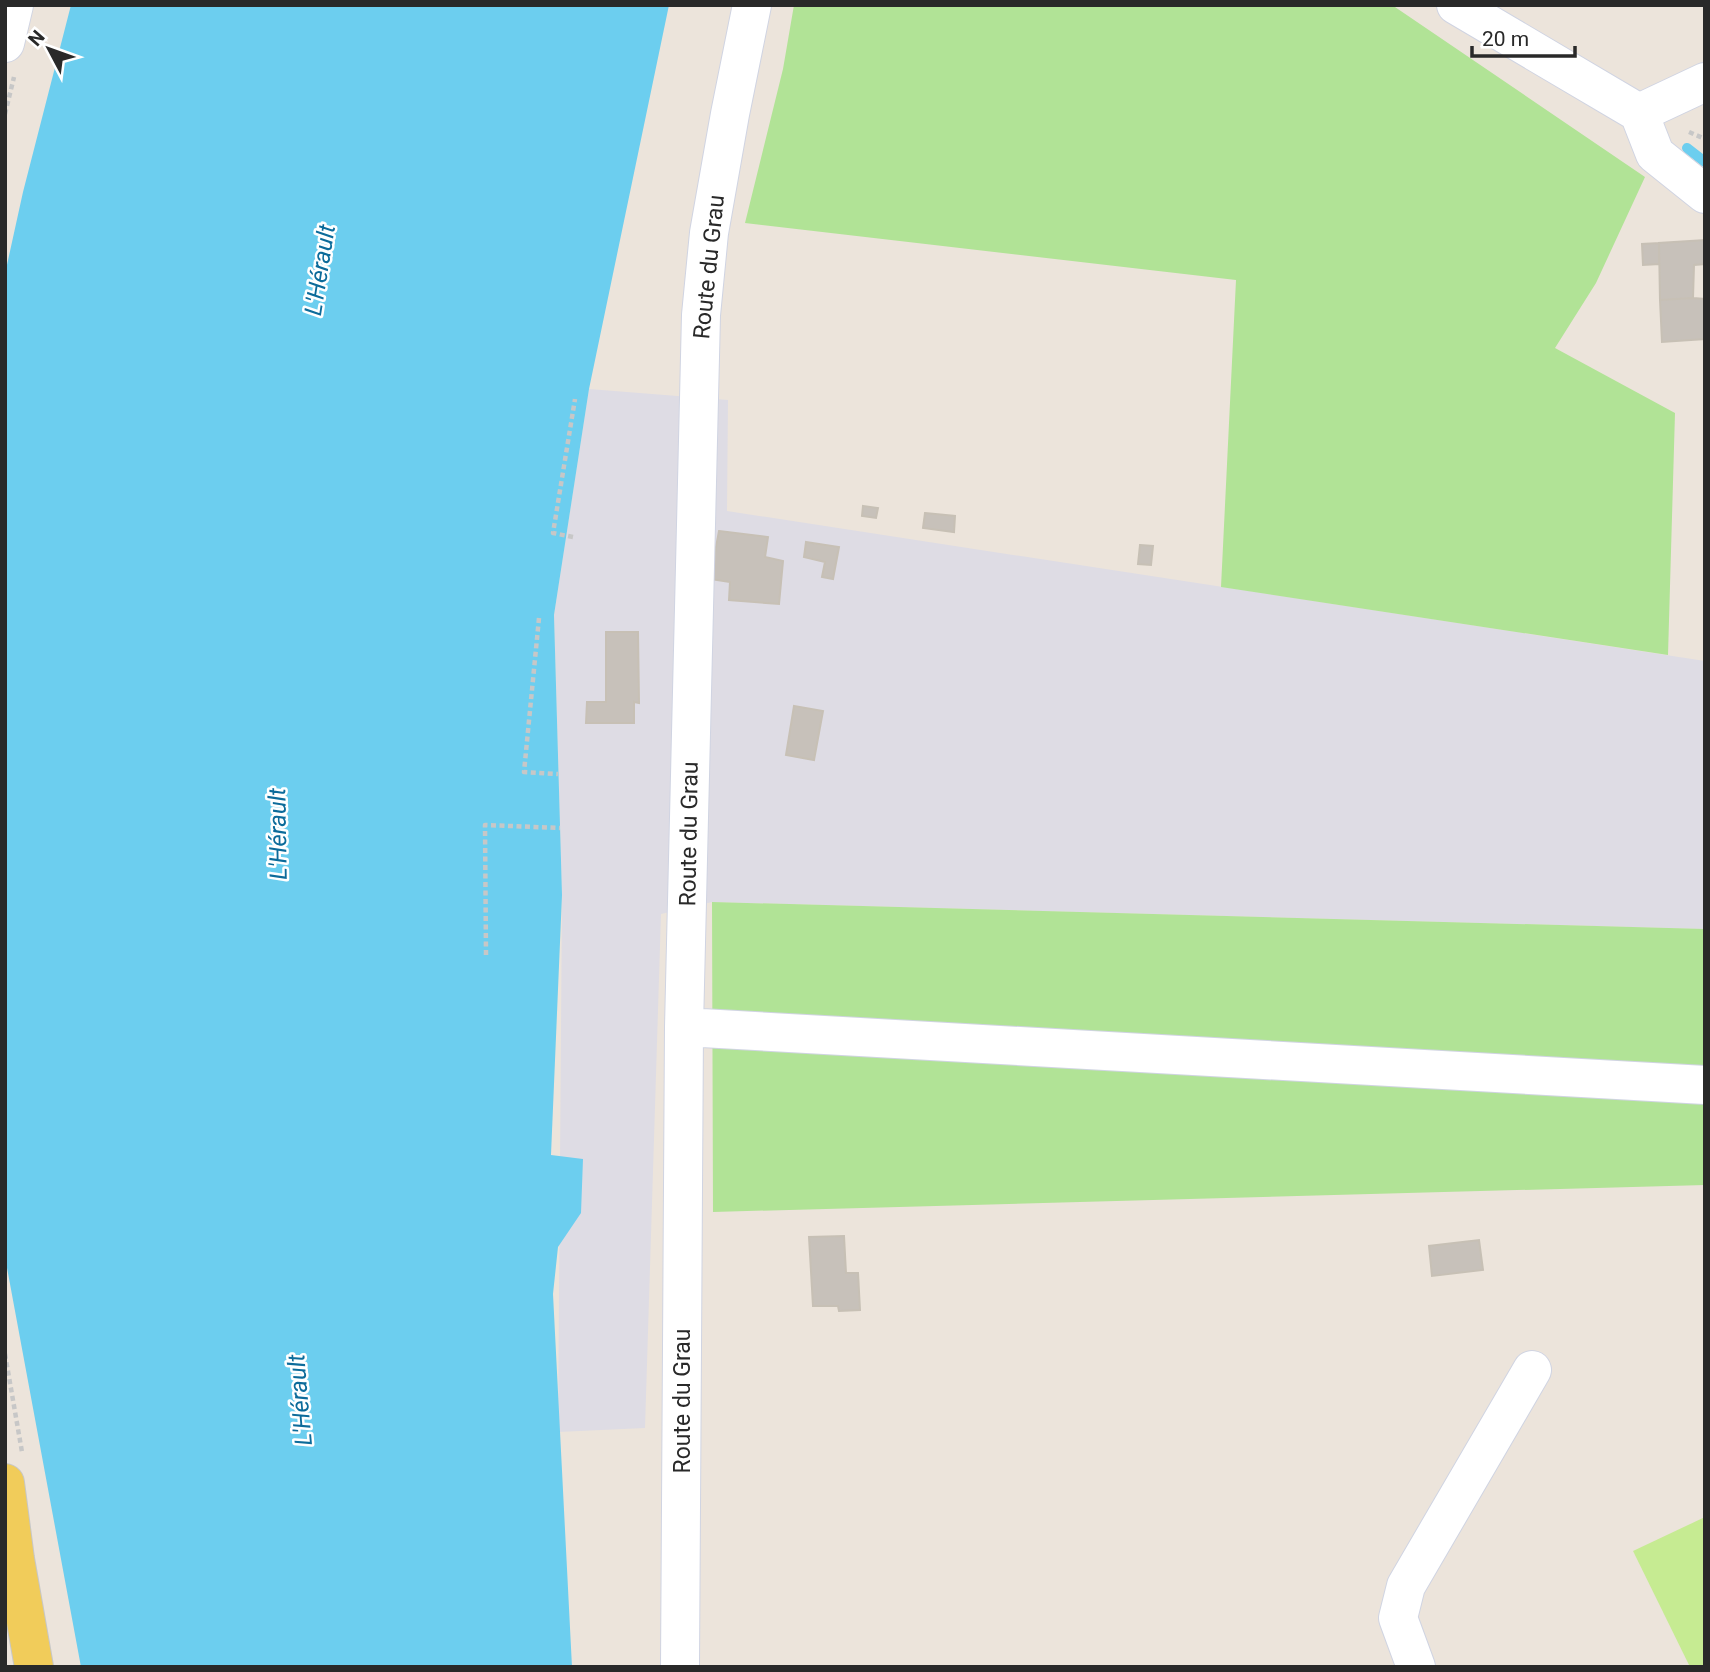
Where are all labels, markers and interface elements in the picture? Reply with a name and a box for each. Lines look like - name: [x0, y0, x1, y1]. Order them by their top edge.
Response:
- north arrow: [14, 14, 84, 84]
- scale bar: [1472, 14, 1575, 58]
- text: N: [23, 26, 50, 51]
- text: 20 m: [1482, 27, 1529, 51]
- street label: Route du Grau: [688, 194, 730, 340]
- water label: L'Hérault: [299, 222, 341, 318]
- street label: Route du Grau: [674, 761, 704, 907]
- water label: L'Hérault: [263, 788, 293, 880]
- street label: Route du Grau: [669, 1329, 696, 1473]
- water label: L'Hérault: [282, 1353, 318, 1447]

